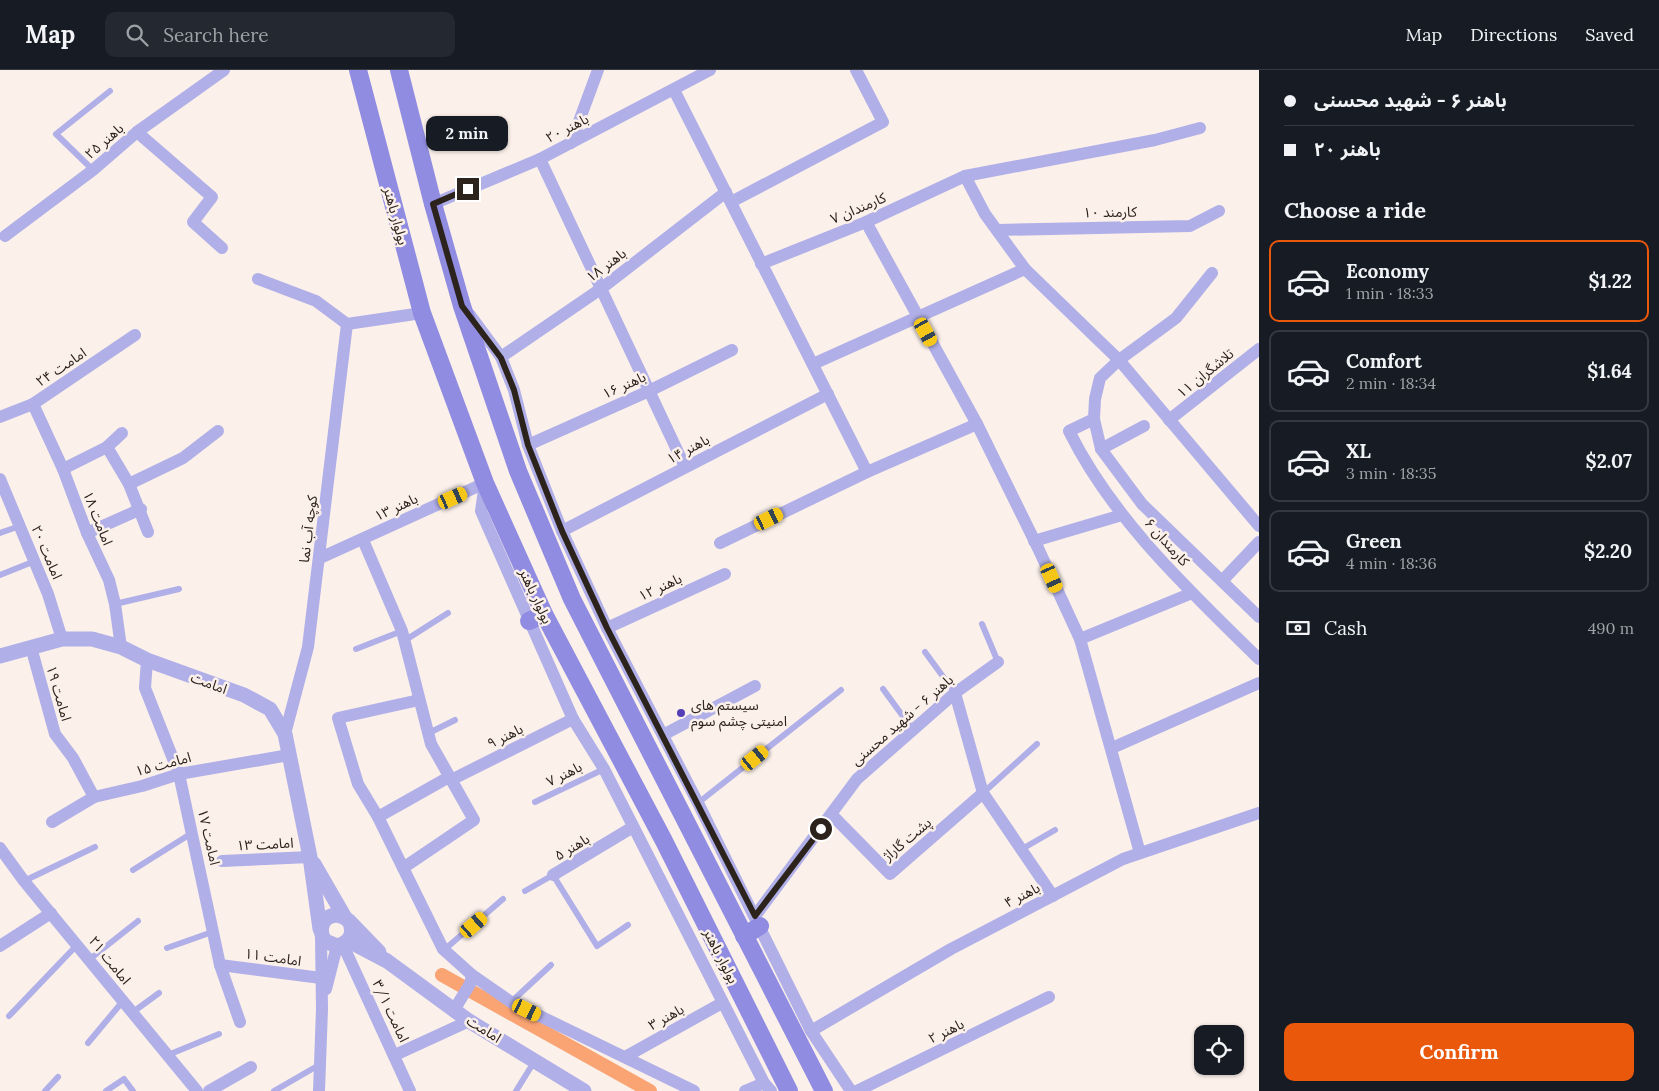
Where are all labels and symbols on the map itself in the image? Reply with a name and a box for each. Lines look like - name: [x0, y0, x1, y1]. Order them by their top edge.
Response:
- street label: باهنر ۲۰: [542, 109, 592, 146]
- callout: 2 min: [427, 116, 509, 152]
- street label: باهنر ۲۵: [81, 119, 127, 163]
- route end: [457, 178, 479, 200]
- street label: بولوار باهنر: [379, 184, 412, 247]
- street label: کارمندان ۷: [827, 188, 889, 228]
- street label: کارمند ۱۰: [1083, 203, 1137, 221]
- street label: باهنر ۱۸: [582, 244, 630, 286]
- car: [912, 315, 939, 349]
- street label: امامت ۲۴: [32, 344, 90, 390]
- street label: تلاشگران ۱۱: [1173, 344, 1237, 402]
- street label: باهنر ۱۶: [599, 367, 649, 403]
- street label: باهنر ۱۴: [663, 430, 713, 468]
- car: [436, 485, 469, 511]
- street label: امامت ۱۸: [79, 488, 117, 548]
- street label: باهنر ۱۳: [371, 489, 421, 525]
- street label: کوچه آب نما: [295, 494, 322, 564]
- car: [752, 506, 785, 532]
- street label: کارمندان ۶: [1141, 514, 1193, 570]
- street label: امامت ۲۰: [28, 522, 66, 582]
- car: [1039, 561, 1064, 595]
- street label: بولوار باهنر: [515, 565, 557, 627]
- street label: باهنر ۱۲: [635, 569, 685, 605]
- street label: امامت ۱۹: [42, 663, 76, 723]
- street label: امامت: [188, 668, 230, 698]
- street label: باهنر ۶ - شهید محسنی: [847, 670, 957, 769]
- place label: سیستم های امنیتی چشم سوم: [691, 696, 787, 732]
- marker: سیستم های امنیتی چشم سوم: [675, 707, 687, 719]
- street label: باهنر ۹: [484, 719, 526, 752]
- car: [738, 743, 771, 773]
- street label: امامت ۱۵: [133, 748, 193, 780]
- street label: باهنر ۷: [543, 757, 585, 790]
- street label: امامت ۱۷: [194, 807, 224, 867]
- street label: پشت گاراژ: [878, 813, 936, 866]
- route start: [810, 818, 832, 840]
- street label: باهنر ۵: [551, 829, 593, 864]
- street label: امامت ۱۳: [236, 834, 294, 854]
- street label: باهنر ۴: [1001, 878, 1043, 912]
- car: [457, 909, 490, 941]
- street label: بولوار باهنر: [699, 925, 743, 987]
- street label: امامت ۲۱: [85, 932, 135, 988]
- street label: امامت ۱۱: [243, 944, 303, 970]
- street label: امامت ۳/۱: [369, 977, 413, 1045]
- car: [510, 997, 543, 1023]
- street label: باهنر ۳: [645, 1000, 687, 1034]
- street label: امامت: [463, 1011, 505, 1047]
- street label: باهنر ۲: [925, 1014, 967, 1047]

